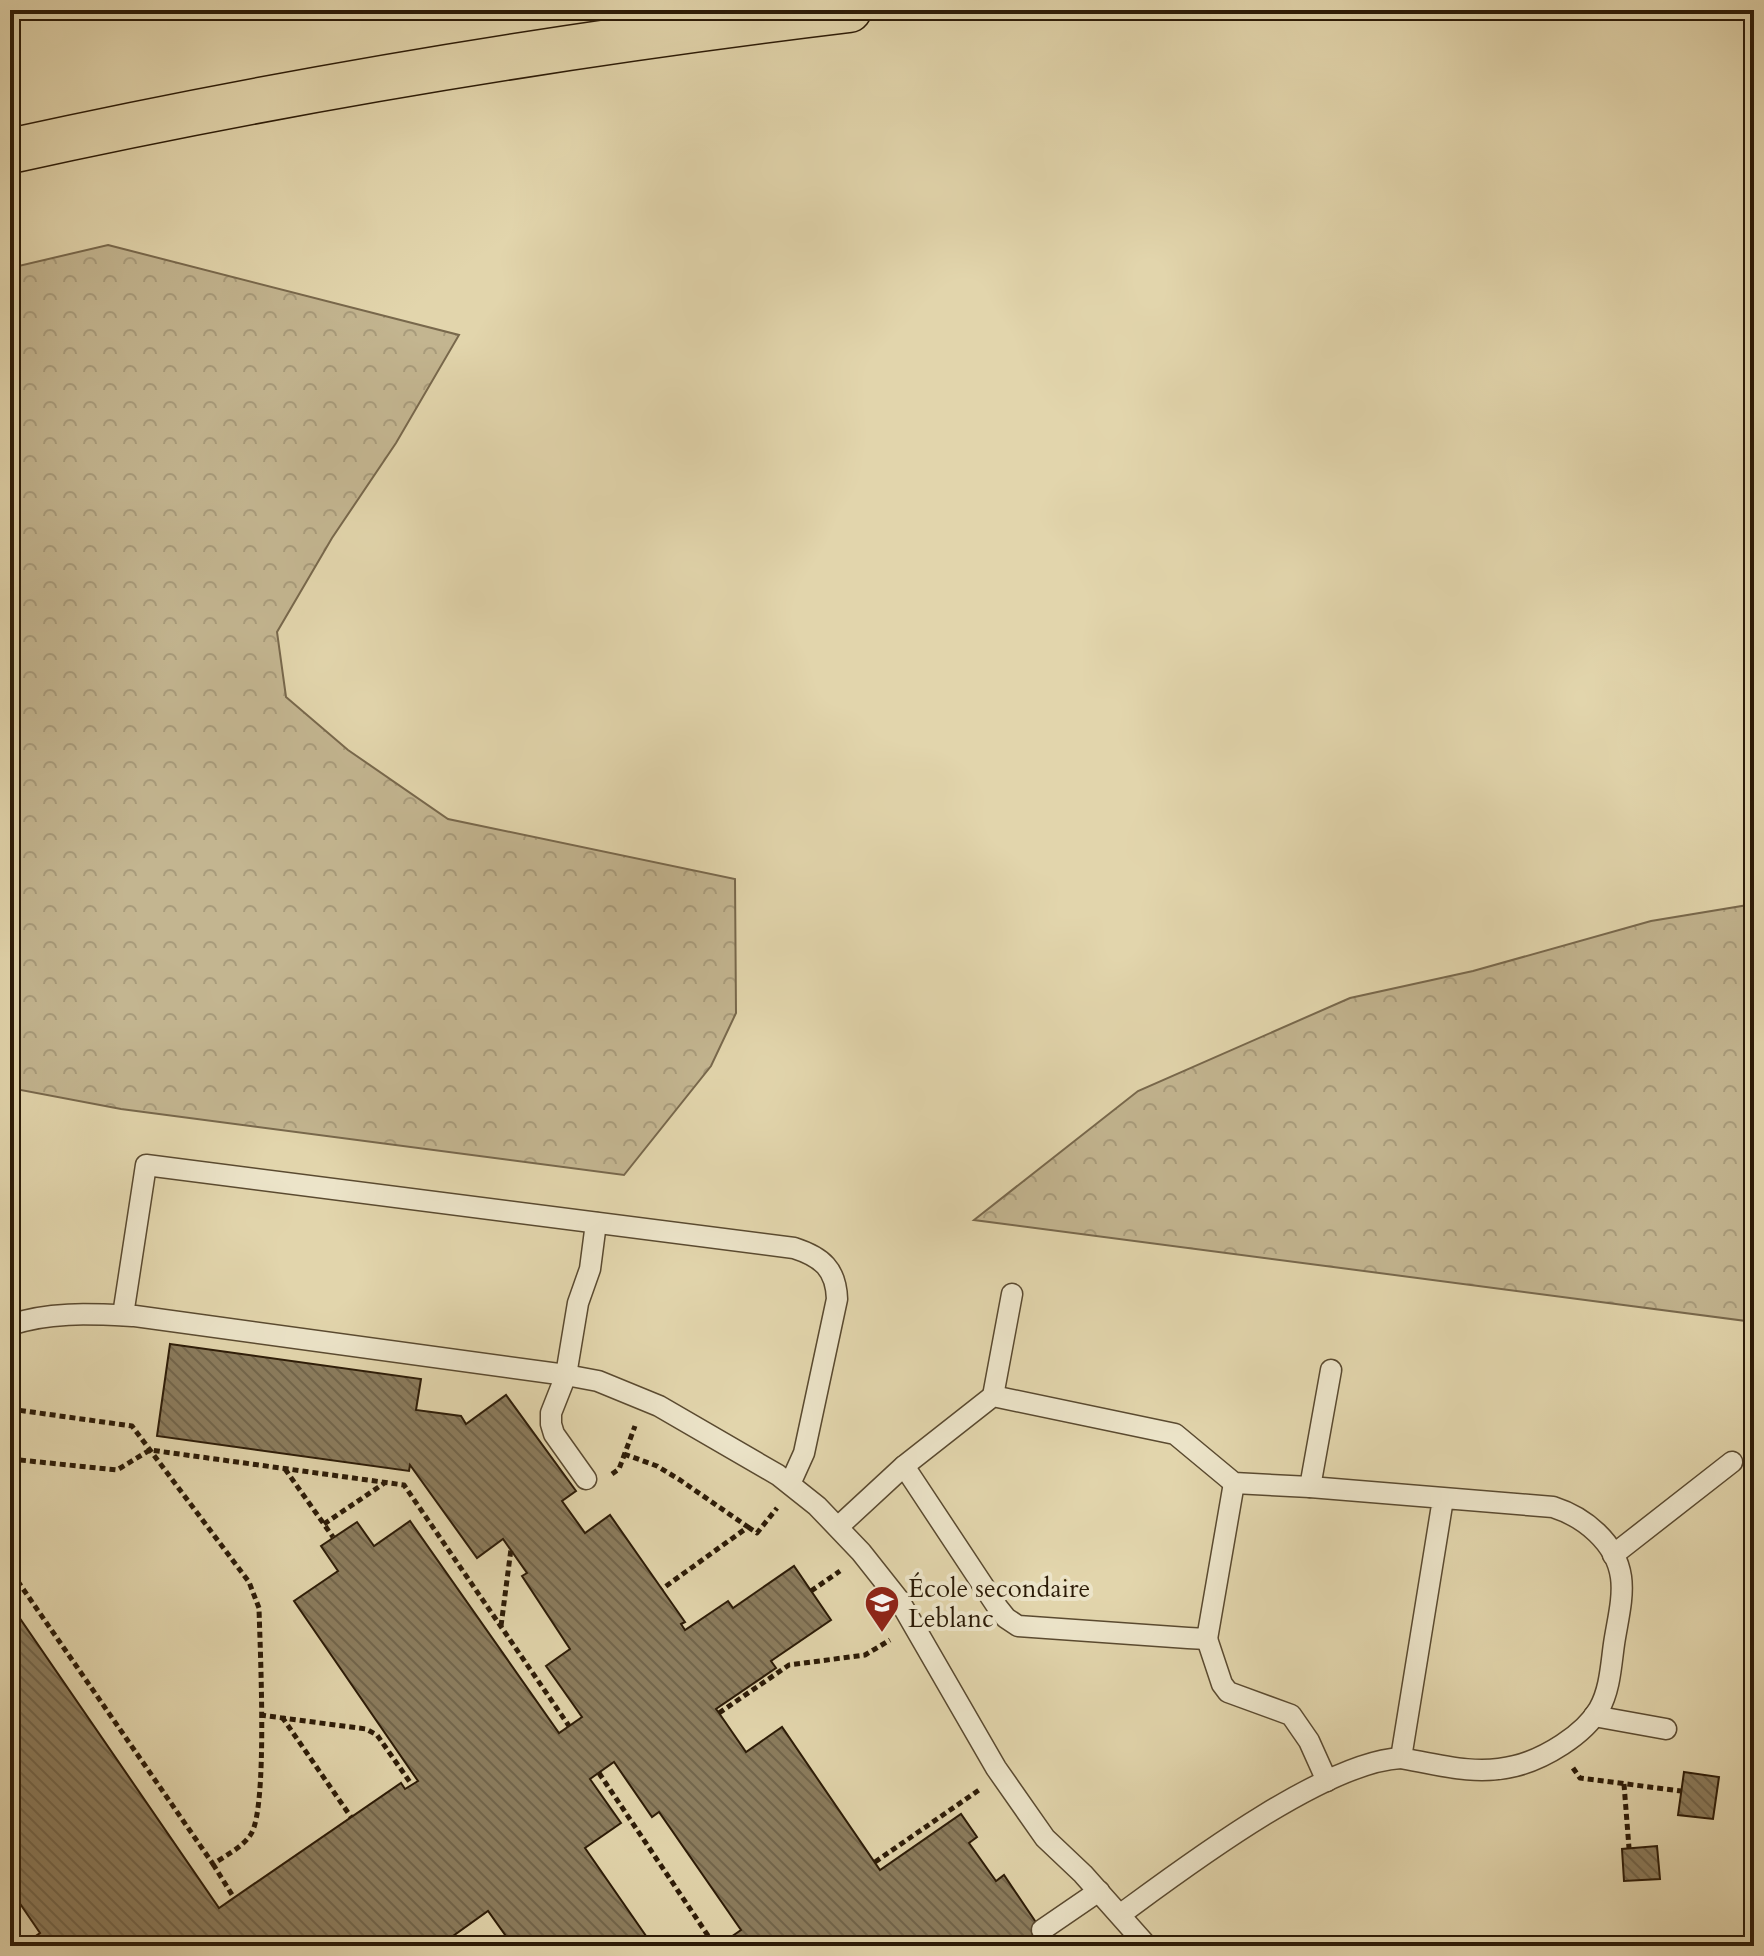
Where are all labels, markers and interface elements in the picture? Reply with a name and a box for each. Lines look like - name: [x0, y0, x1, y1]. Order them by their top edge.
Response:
- place label: École secondaire Leblanc: [908, 1571, 1090, 1636]
- school or university icon: École secondaire Leblanc: [863, 1584, 901, 1634]

